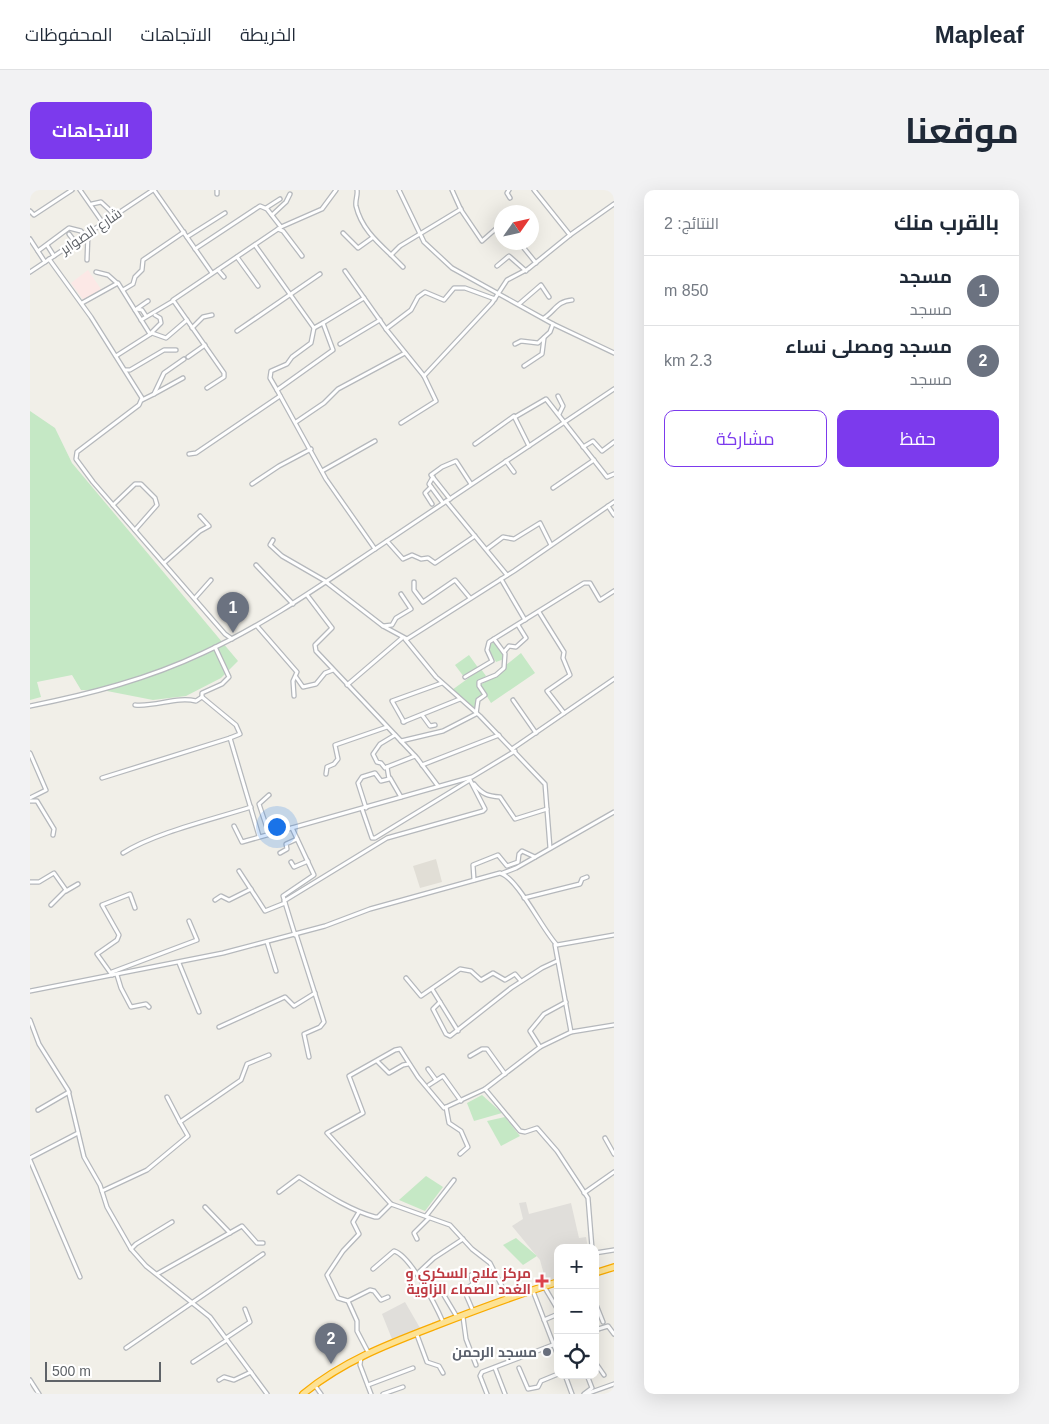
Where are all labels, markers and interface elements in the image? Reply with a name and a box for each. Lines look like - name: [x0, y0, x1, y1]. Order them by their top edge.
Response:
- text: Mapleaf: [935, 21, 1024, 48]
- text: المحفوظات: [25, 25, 113, 45]
- text: الاتجاهات: [141, 25, 212, 45]
- text: الخريطة: [240, 25, 296, 45]
- button: الاتجاهات: [30, 102, 152, 159]
- text: موقعنا: [905, 111, 1019, 150]
- street label: شارع الصوابر: [57, 205, 125, 259]
- north arrow: [494, 205, 539, 250]
- text: بالقرب منك: [894, 211, 999, 234]
- text: النتائج: 2: [664, 215, 719, 232]
- text: مسجد: [899, 266, 952, 287]
- text: 850 m: [664, 282, 708, 299]
- text: 1: [979, 282, 987, 299]
- text: مسجد: [910, 301, 952, 318]
- text: مسجد ومصلى نساء: [785, 336, 952, 357]
- text: 2.3 km: [664, 352, 712, 369]
- text: 2: [979, 352, 987, 369]
- text: مسجد: [910, 371, 952, 388]
- button: مشاركة: [664, 410, 827, 467]
- button: حفظ: [837, 410, 999, 467]
- pin: 1: [217, 592, 249, 633]
- your location: [264, 814, 290, 840]
- map controls: [554, 1244, 599, 1379]
- button: +: [554, 1244, 599, 1289]
- place label: مركز علاج السكري و الغدد الصماء الزاوية: [406, 1265, 531, 1298]
- marker: مركز علاج السكري و الغدد الصماء الزاوية: [535, 1274, 549, 1288]
- button: −: [554, 1289, 599, 1334]
- pin: 2: [315, 1323, 347, 1364]
- button: locate: [554, 1334, 599, 1379]
- place label: مسجد الرحمن: [452, 1344, 537, 1361]
- marker: مسجد الرحمن: [541, 1346, 553, 1358]
- scale bar: [45, 1359, 161, 1382]
- text: 500 m: [52, 1363, 91, 1379]

